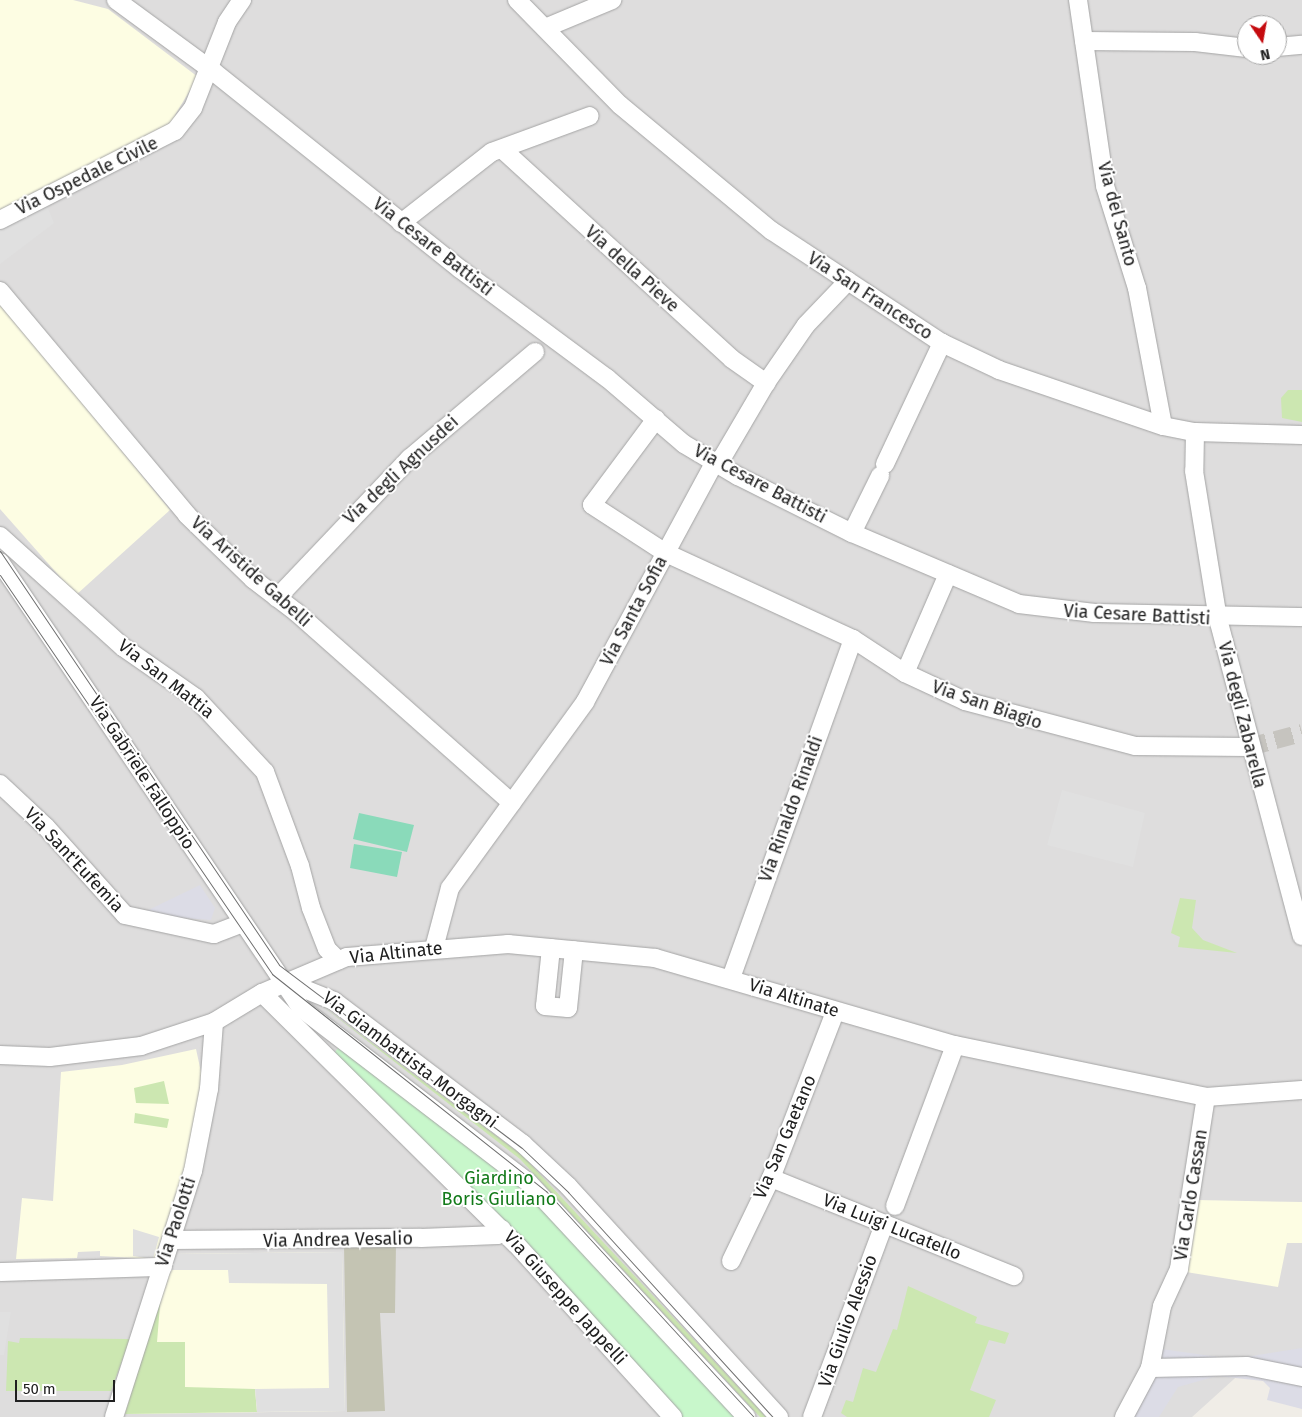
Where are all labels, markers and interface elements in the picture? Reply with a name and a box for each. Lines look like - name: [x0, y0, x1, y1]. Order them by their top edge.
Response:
- north arrow: [1237, 15, 1287, 65]
- text: N: [1259, 45, 1271, 63]
- street label: Via Ospedale Civile: [13, 132, 161, 220]
- street label: Via del Santo: [1093, 159, 1141, 269]
- street label: Via Cesare Battisti: [368, 193, 498, 301]
- street label: Via della Pieve: [581, 221, 683, 317]
- street label: Via San Francesco: [803, 248, 937, 344]
- street label: Via degli Agnusdei: [339, 411, 463, 529]
- street label: Via Cesare Battisti: [690, 440, 830, 528]
- street label: Via Aristide Gabelli: [186, 512, 316, 632]
- street label: Via Santa Sofia: [596, 552, 672, 670]
- street label: Via Cesare Battisti: [1063, 600, 1211, 630]
- street label: Via San Mattia: [114, 635, 218, 723]
- street label: Via degli Zabarella: [1213, 639, 1271, 791]
- street label: Via San Biagio: [929, 676, 1045, 734]
- street label: Via Gabriele Falloppio: [84, 692, 200, 854]
- street label: Via Rinaldo Rinaldi: [754, 733, 828, 885]
- street label: Via Sant'Eufemia: [20, 803, 128, 917]
- street label: Via Altinate: [349, 937, 443, 969]
- street label: Via Altinate: [746, 974, 842, 1022]
- street label: Via Giambattista Morgagni: [318, 987, 502, 1133]
- street label: Via San Gaetano: [749, 1072, 821, 1202]
- street label: Via Carlo Cassan: [1170, 1128, 1212, 1262]
- park label: Giardino Boris Giuliano: [442, 1168, 556, 1210]
- street label: Via Paolotti: [151, 1174, 201, 1270]
- street label: Via Luigi Lucatello: [820, 1189, 964, 1265]
- street label: Via Giuseppe Jappelli: [499, 1227, 631, 1369]
- street label: Via Andrea Vesalio: [263, 1228, 413, 1252]
- street label: Via Giulio Alessio: [814, 1252, 882, 1390]
- scale bar: [18, 1370, 118, 1402]
- text: 50 m: [23, 1380, 56, 1398]

